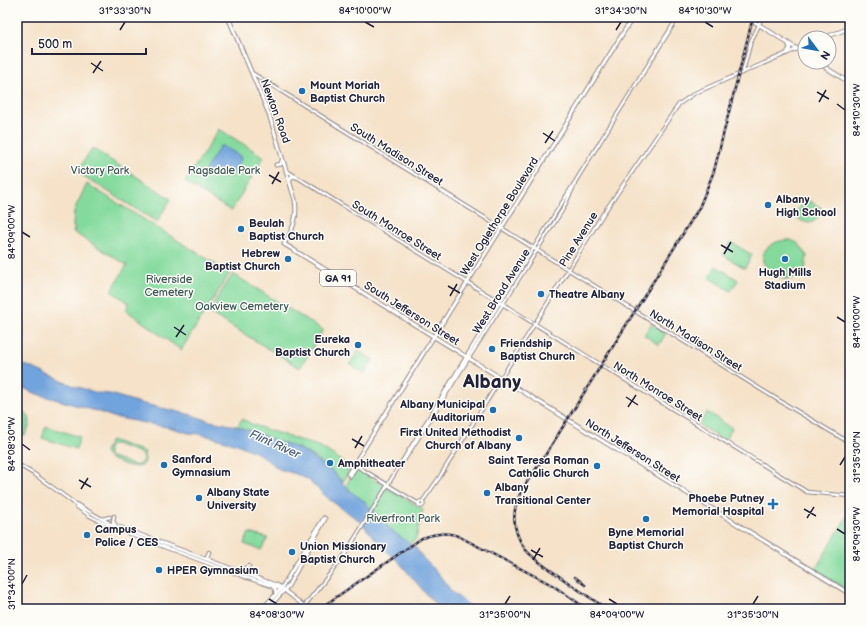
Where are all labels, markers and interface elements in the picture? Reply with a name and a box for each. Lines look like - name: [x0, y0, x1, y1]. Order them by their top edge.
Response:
- text: 31°33'30"N: [99, 5, 151, 17]
- text: 84°10'00"W: [339, 5, 391, 17]
- text: 31°34'30"N: [595, 5, 647, 17]
- text: 84°10'30"W: [679, 5, 732, 17]
- scale bar: [32, 30, 146, 56]
- north arrow: [797, 30, 837, 70]
- text: 500 m: [38, 37, 72, 52]
- text: N: [817, 48, 833, 62]
- street label: Newton Road: [258, 77, 293, 145]
- place label: Mount Moriah Baptist Church: [310, 79, 385, 105]
- text: 84°10'30"W: [851, 84, 863, 137]
- marker: Mount Moriah Baptist Church: [297, 86, 307, 96]
- street label: South Madison Street: [348, 121, 446, 189]
- street label: West Oglethorpe Boulevard: [458, 155, 541, 278]
- park label: Victory Park: [71, 164, 130, 177]
- park label: Ragsdale Park: [188, 164, 261, 177]
- place label: Albany High School: [775, 193, 836, 219]
- street label: South Monroe Street: [350, 198, 444, 263]
- marker: Albany High School: [763, 200, 773, 210]
- text: 84°09'00"W: [6, 205, 18, 259]
- street label: Pine Avenue: [556, 209, 601, 269]
- place label: Beulah Baptist Church: [249, 217, 324, 243]
- marker: Beulah Baptist Church: [236, 224, 246, 234]
- street label: West Broad Avenue: [470, 246, 533, 336]
- place label: Hebrew Baptist Church: [205, 247, 281, 273]
- marker: Hebrew Baptist Church: [283, 254, 293, 264]
- marker: Hugh Mills Stadium: [780, 254, 790, 264]
- place label: Hugh Mills Stadium: [759, 266, 812, 292]
- road number: GA 91: [320, 270, 356, 286]
- park label: Riverside Cemetery: [144, 273, 194, 299]
- street label: South Jefferson Street: [362, 279, 462, 348]
- place label: Theatre Albany: [549, 288, 624, 301]
- marker: Theatre Albany: [536, 289, 546, 299]
- text: 84°10'00"W: [851, 296, 863, 348]
- park label: Oakview Cemetery: [195, 300, 289, 313]
- street label: North Madison Street: [647, 307, 745, 374]
- place label: Eureka Baptist Church: [275, 333, 350, 359]
- place label: Friendship Baptist Church: [500, 337, 575, 363]
- marker: Eureka Baptist Church: [353, 340, 363, 350]
- marker: Friendship Baptist Church: [487, 344, 497, 354]
- street label: North Monroe Street: [611, 359, 705, 424]
- district label: Albany: [462, 371, 521, 394]
- place label: Albany Municipal Auditorium: [399, 398, 485, 424]
- marker: Albany Municipal Auditorium: [488, 405, 498, 415]
- street label: North Jefferson Street: [583, 416, 683, 485]
- text: 84°08'30"W: [6, 417, 18, 471]
- place label: First United Methodist Church of Albany: [400, 426, 511, 452]
- water label: Flint River: [247, 427, 304, 463]
- text: 31°35'30"N: [851, 431, 863, 483]
- marker: First United Methodist Church of Albany: [514, 433, 524, 443]
- place label: Sanford Gymnasium: [172, 453, 231, 479]
- place label: Saint Teresa Roman Catholic Church: [488, 454, 589, 480]
- place label: Amphitheater: [337, 457, 406, 470]
- marker: Amphitheater: [325, 458, 335, 468]
- marker: Sanford Gymnasium: [159, 460, 169, 470]
- marker: Saint Teresa Roman Catholic Church: [592, 461, 602, 471]
- place label: Albany Transitional Center: [494, 481, 591, 507]
- place label: Albany State University: [206, 486, 269, 512]
- marker: Albany Transitional Center: [482, 488, 492, 498]
- place label: Phoebe Putney Memorial Hospital: [672, 492, 764, 518]
- marker: Albany State University: [194, 493, 204, 503]
- marker: Phoebe Putney Memorial Hospital: [767, 498, 779, 510]
- text: 84°09'30"W: [851, 507, 863, 561]
- park label: Riverfront Park: [366, 512, 440, 525]
- marker: Byne Memorial Baptist Church: [641, 514, 651, 524]
- place label: Campus Police / CES: [95, 523, 159, 549]
- place label: Byne Memorial Baptist Church: [608, 526, 684, 552]
- marker: Campus Police / CES: [82, 530, 92, 540]
- place label: Union Missionary Baptist Church: [300, 540, 386, 566]
- marker: Union Missionary Baptist Church: [287, 547, 297, 557]
- text: 31°34'00"N: [6, 558, 18, 610]
- place label: HPER Gymnasium: [167, 564, 258, 577]
- marker: HPER Gymnasium: [154, 565, 164, 575]
- text: 84°08'30"W: [250, 609, 304, 621]
- text: 31°35'00"N: [479, 609, 531, 621]
- text: 84°09'00"W: [590, 609, 644, 621]
- text: 31°35'30"N: [727, 609, 779, 621]

